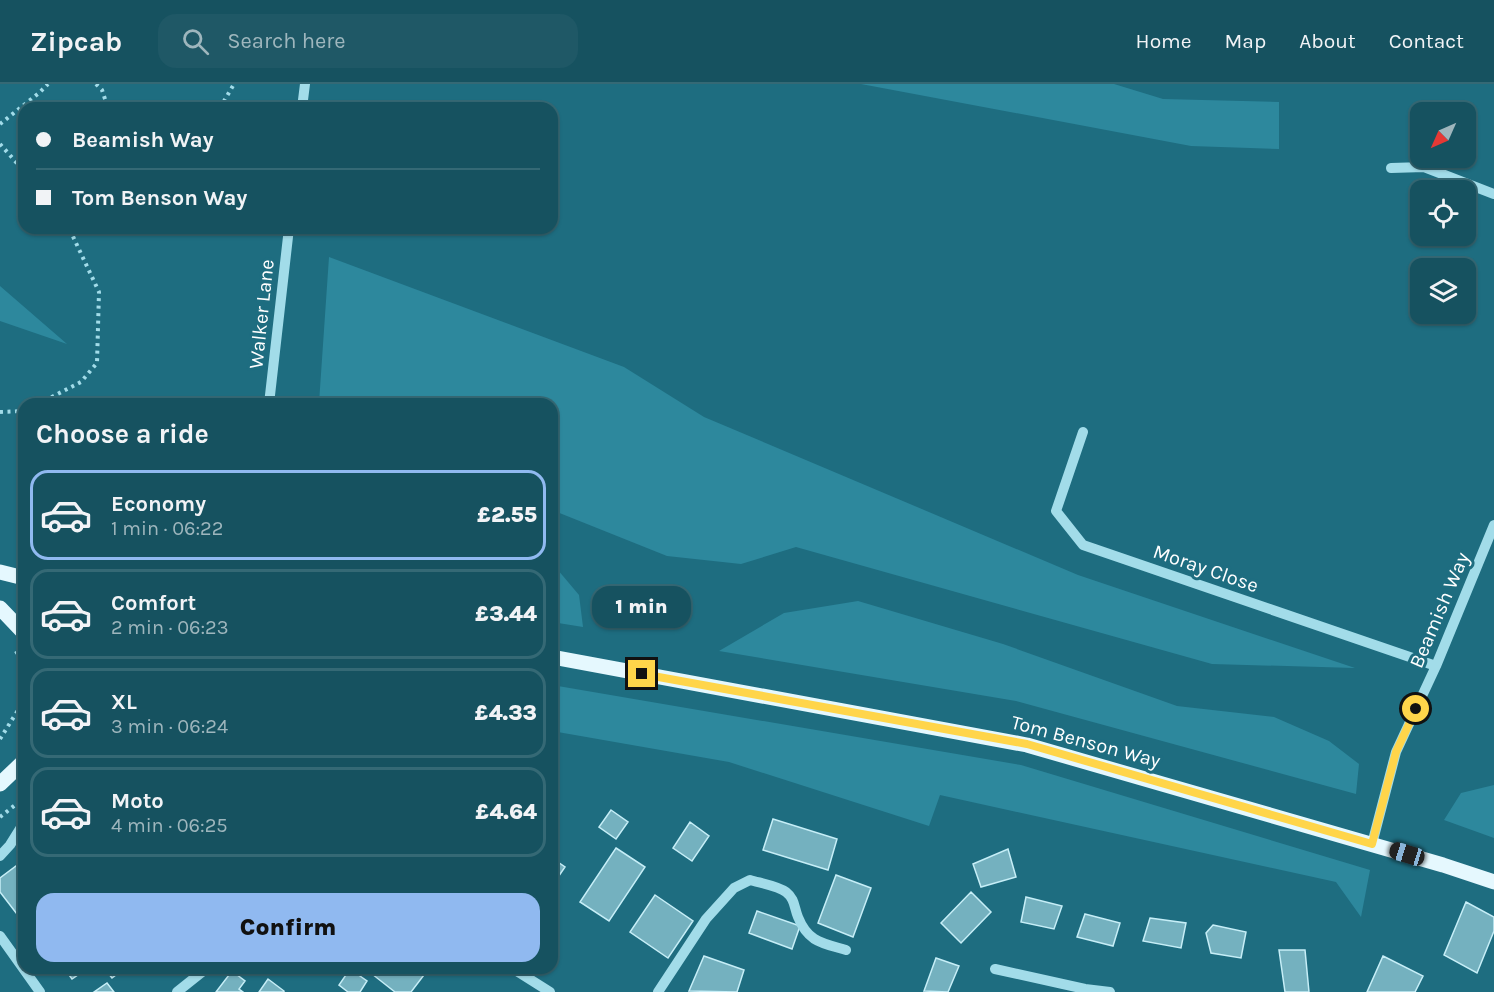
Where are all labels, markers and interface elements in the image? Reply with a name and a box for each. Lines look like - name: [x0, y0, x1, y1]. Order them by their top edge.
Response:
- search box: [158, 14, 578, 68]
- text: Zipcab: [30, 25, 122, 58]
- icon: search: [179, 25, 212, 58]
- text: Search here: [227, 28, 346, 54]
- text: Home: [1136, 29, 1192, 53]
- text: Map: [1225, 29, 1266, 53]
- text: About: [1299, 29, 1356, 53]
- text: Contact: [1389, 29, 1464, 53]
- north arrow: [1410, 102, 1476, 168]
- map controls: [1410, 102, 1476, 324]
- text: Beamish Way: [72, 127, 214, 153]
- button: locate: [1410, 180, 1476, 246]
- text: Tom Benson Way: [72, 185, 247, 211]
- street label: Walker Lane: [244, 258, 279, 370]
- button: layers: [1410, 258, 1476, 324]
- text: Choose a ride: [36, 418, 209, 450]
- icon: car: [39, 488, 93, 542]
- text: Economy: [111, 491, 206, 517]
- text: £2.55: [477, 502, 537, 528]
- text: 1 min · 06:22: [111, 517, 223, 540]
- street label: Moray Close: [1150, 540, 1261, 597]
- street label: Beamish Way: [1405, 549, 1474, 671]
- icon: car: [39, 587, 93, 641]
- callout: 1 min: [592, 587, 692, 629]
- text: Comfort: [111, 590, 196, 616]
- text: 1 min: [615, 595, 668, 618]
- text: £3.44: [475, 601, 537, 627]
- text: 2 min · 06:23: [111, 616, 228, 639]
- route end: [628, 660, 655, 687]
- icon: car: [39, 686, 93, 740]
- text: XL: [111, 689, 137, 715]
- route start: [1402, 695, 1429, 722]
- text: £4.33: [475, 700, 537, 726]
- street label: Tom Benson Way: [1009, 711, 1163, 772]
- text: 3 min · 06:24: [111, 715, 228, 738]
- icon: car: [39, 785, 93, 839]
- text: Moto: [111, 788, 164, 814]
- text: £4.64: [475, 799, 537, 825]
- text: 4 min · 06:25: [111, 814, 228, 837]
- car: [1387, 840, 1427, 868]
- button: Confirm: [36, 893, 540, 962]

